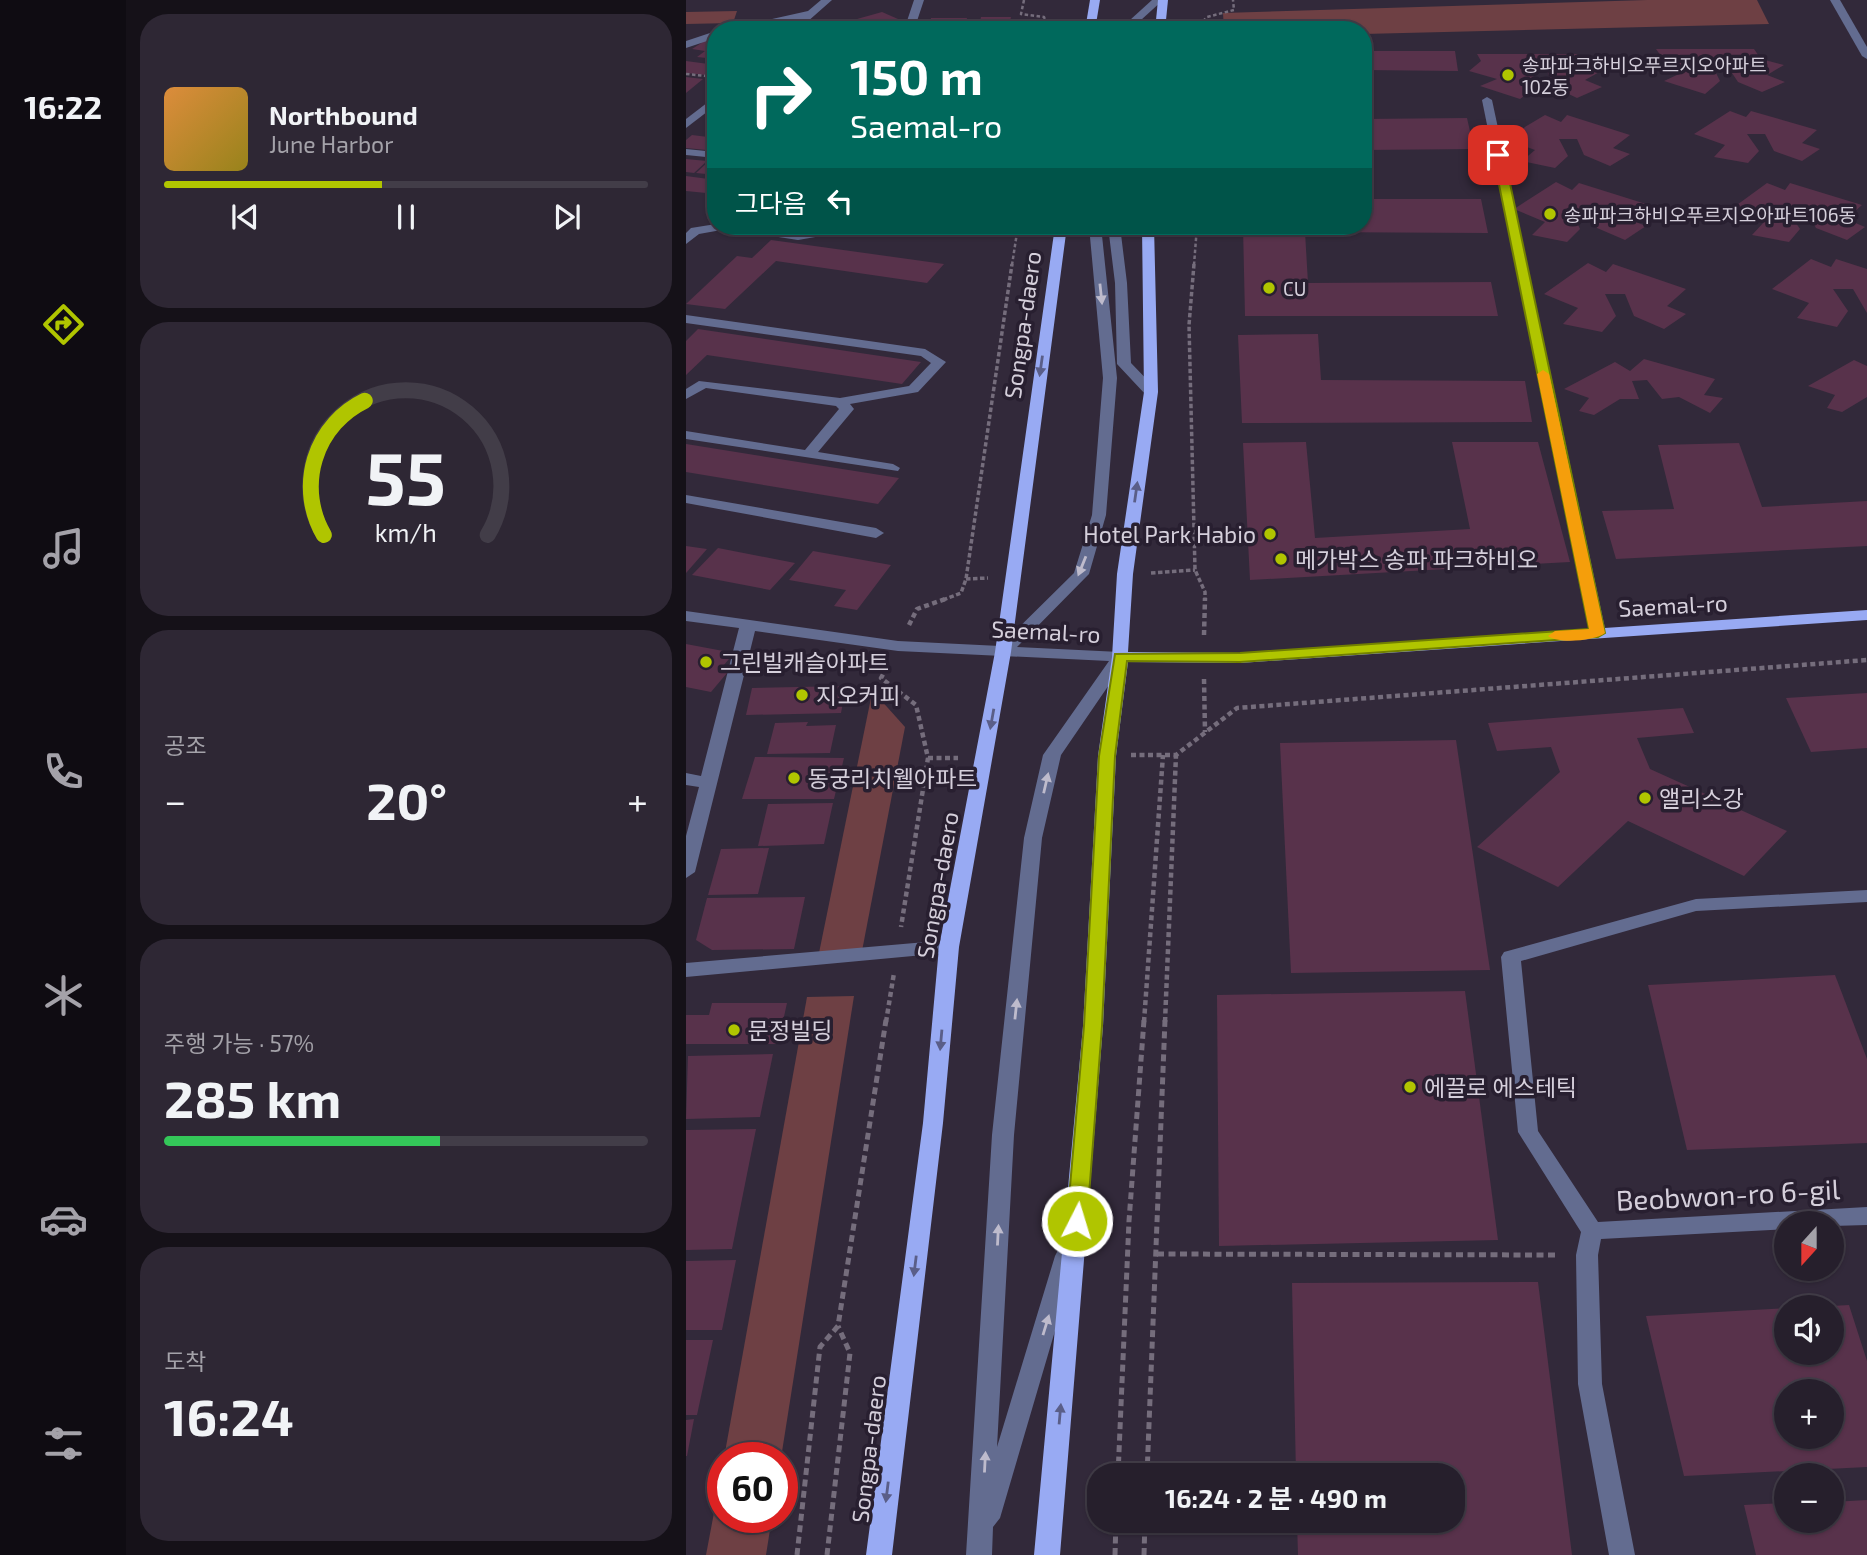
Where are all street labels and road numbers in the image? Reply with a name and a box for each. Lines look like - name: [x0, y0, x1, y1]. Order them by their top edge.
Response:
- street label: Songpa-daero: [998, 249, 1046, 401]
- street label: Saemal-ro: [1618, 588, 1728, 622]
- street label: Saemal-ro: [991, 614, 1101, 648]
- street label: Songpa-daero: [910, 809, 964, 961]
- street label: Beobwon-ro 6-gil: [1615, 1171, 1842, 1217]
- street label: Songpa-daero: [845, 1374, 891, 1524]

